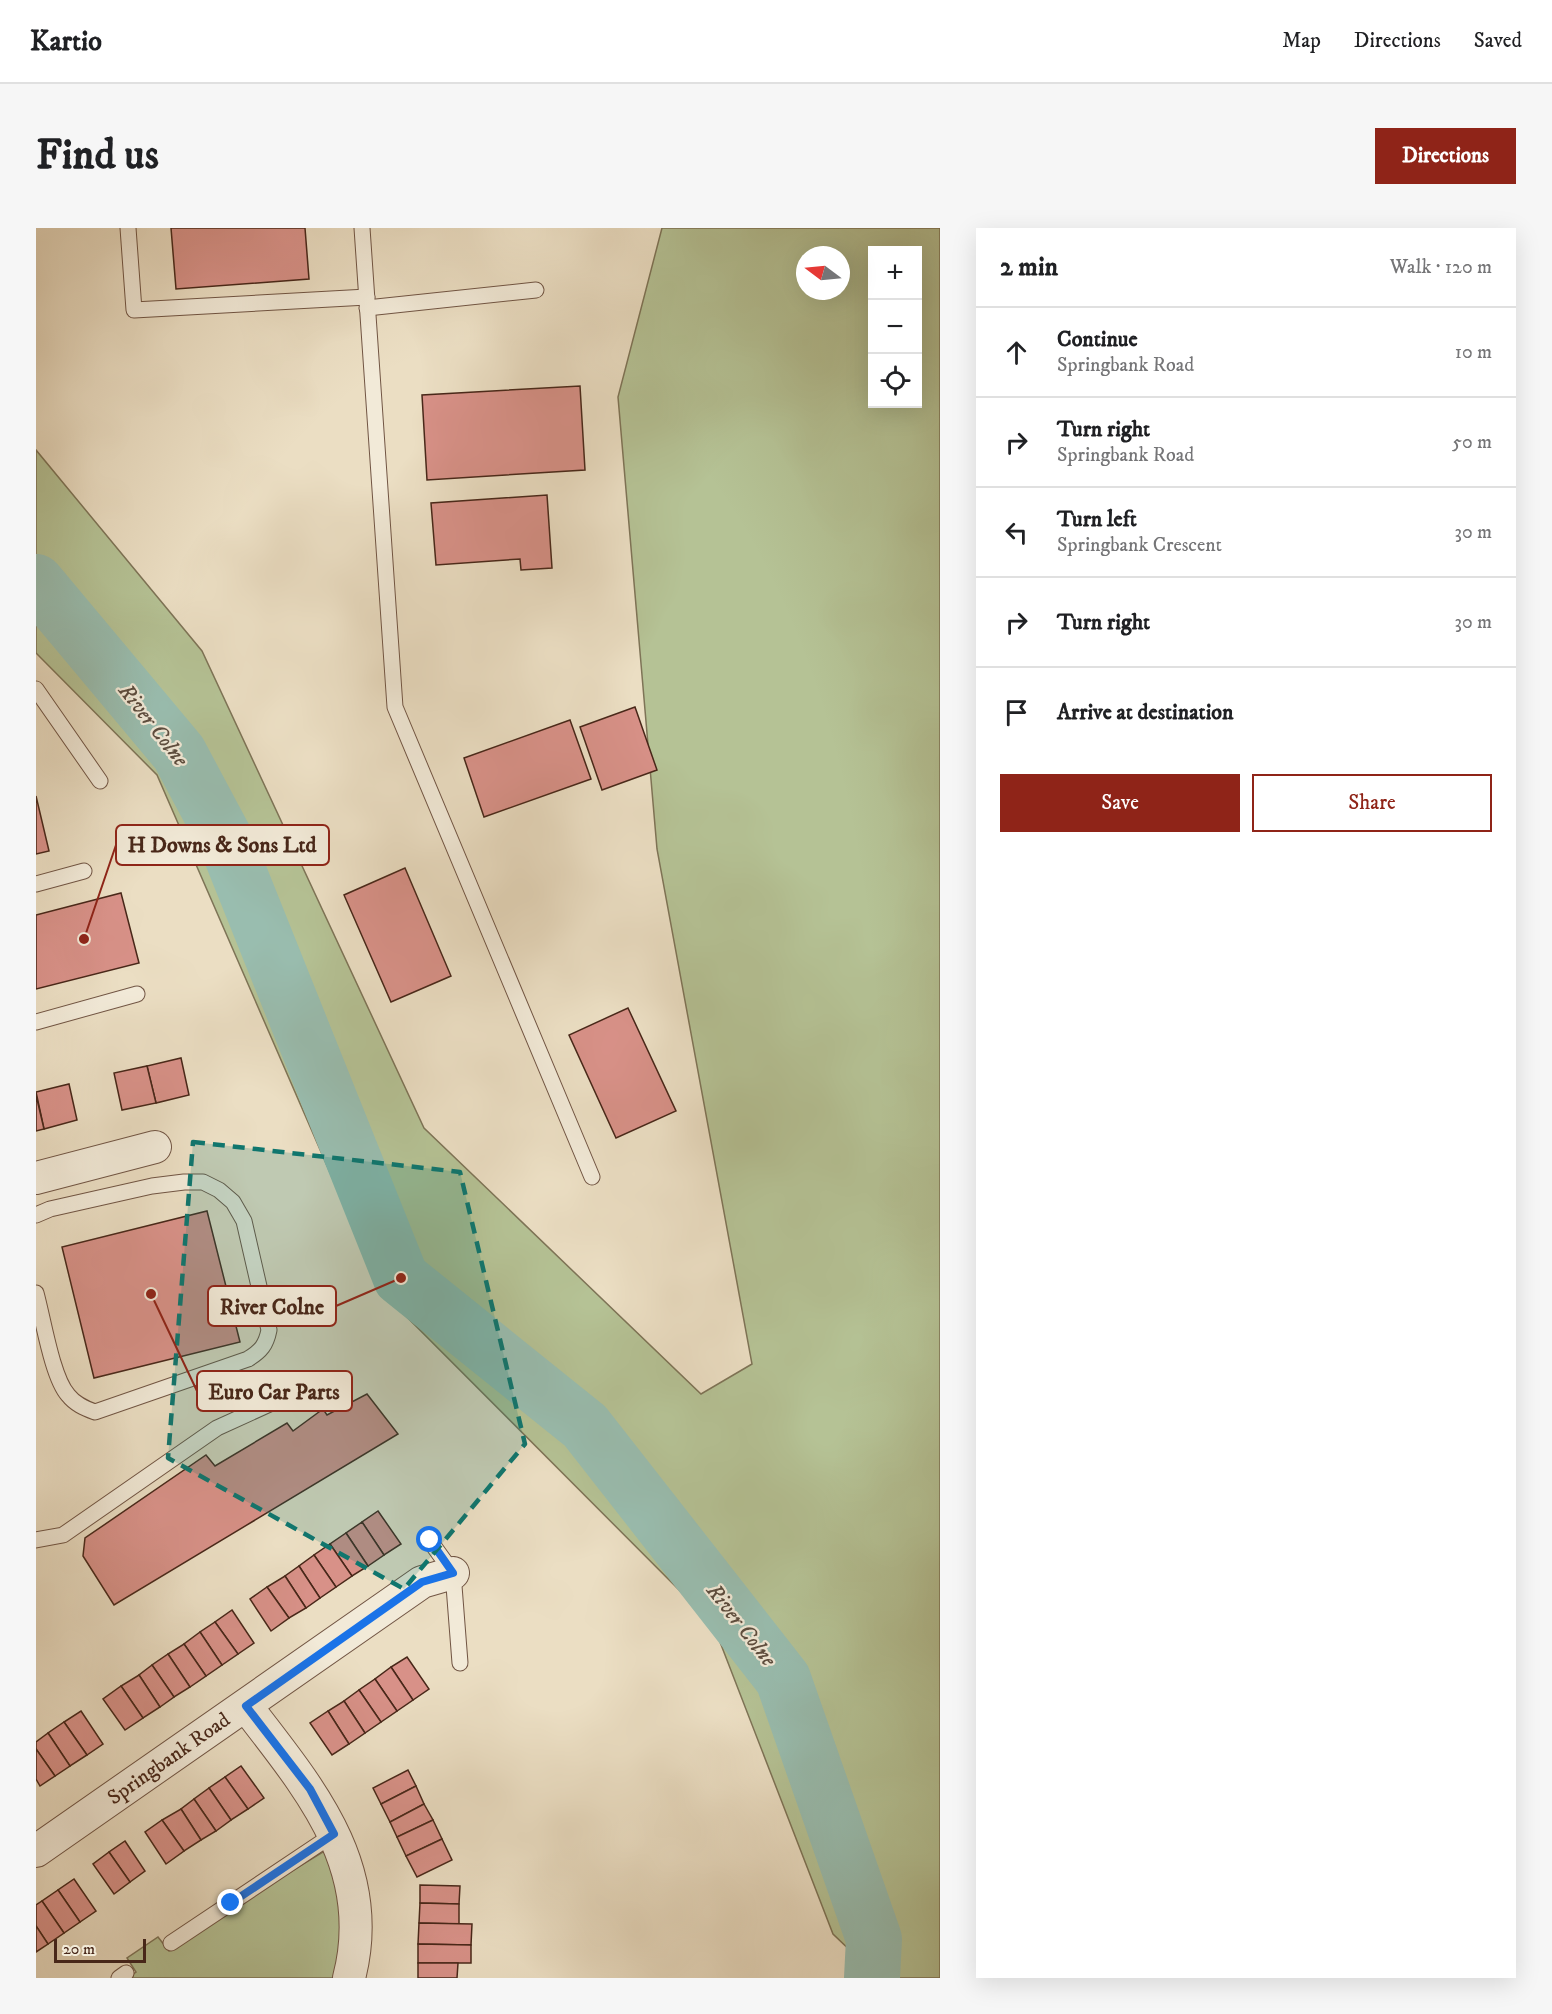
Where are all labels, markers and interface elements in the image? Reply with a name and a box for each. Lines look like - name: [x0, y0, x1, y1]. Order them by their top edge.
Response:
- text: Kartio: [30, 24, 102, 59]
- text: Map: [1282, 28, 1321, 54]
- text: Directions: [1354, 28, 1441, 54]
- text: Saved: [1474, 28, 1522, 54]
- button: Directions: [1375, 128, 1516, 184]
- text: Find us: [36, 130, 159, 182]
- north arrow: [796, 246, 850, 300]
- map controls: [868, 246, 922, 408]
- button: +: [868, 246, 922, 300]
- text: 2 min: [1000, 251, 1058, 284]
- text: Walk · 120 m: [1390, 255, 1492, 280]
- button: −: [868, 300, 922, 354]
- text: Continue: [1057, 326, 1138, 353]
- icon: ahead: [1000, 336, 1033, 369]
- text: 10 m: [1455, 340, 1492, 365]
- text: Springbank Road: [1057, 353, 1194, 378]
- button: locate: [868, 354, 922, 408]
- text: Turn right: [1057, 416, 1150, 443]
- icon: right: [1000, 426, 1033, 459]
- text: 50 m: [1452, 430, 1492, 455]
- text: Springbank Road: [1057, 443, 1194, 468]
- text: Turn left: [1057, 506, 1137, 533]
- icon: left: [1000, 516, 1033, 549]
- text: 30 m: [1454, 520, 1492, 545]
- text: Springbank Crescent: [1057, 533, 1222, 558]
- icon: right: [1000, 606, 1033, 639]
- text: Turn right: [1057, 609, 1150, 636]
- text: 30 m: [1454, 610, 1492, 635]
- water label: River Colne: [112, 677, 194, 772]
- icon: arrive: [1000, 696, 1033, 729]
- text: Arrive at destination: [1057, 699, 1234, 726]
- button: Save: [1000, 774, 1240, 832]
- button: Share: [1252, 774, 1492, 832]
- callout: H Downs & Sons Ltd: [116, 825, 329, 865]
- text: H Downs & Sons Ltd: [127, 832, 318, 859]
- callout: River Colne: [208, 1286, 336, 1326]
- text: River Colne: [220, 1294, 324, 1321]
- callout: Euro Car Parts: [197, 1371, 352, 1411]
- text: Euro Car Parts: [208, 1379, 340, 1406]
- route start: [416, 1526, 442, 1552]
- water label: River Colne: [700, 1577, 782, 1672]
- street label: Springbank Road: [103, 1707, 236, 1811]
- route end: [217, 1889, 243, 1915]
- scale bar: [54, 1936, 146, 1964]
- text: 20 m: [63, 1939, 95, 1959]

